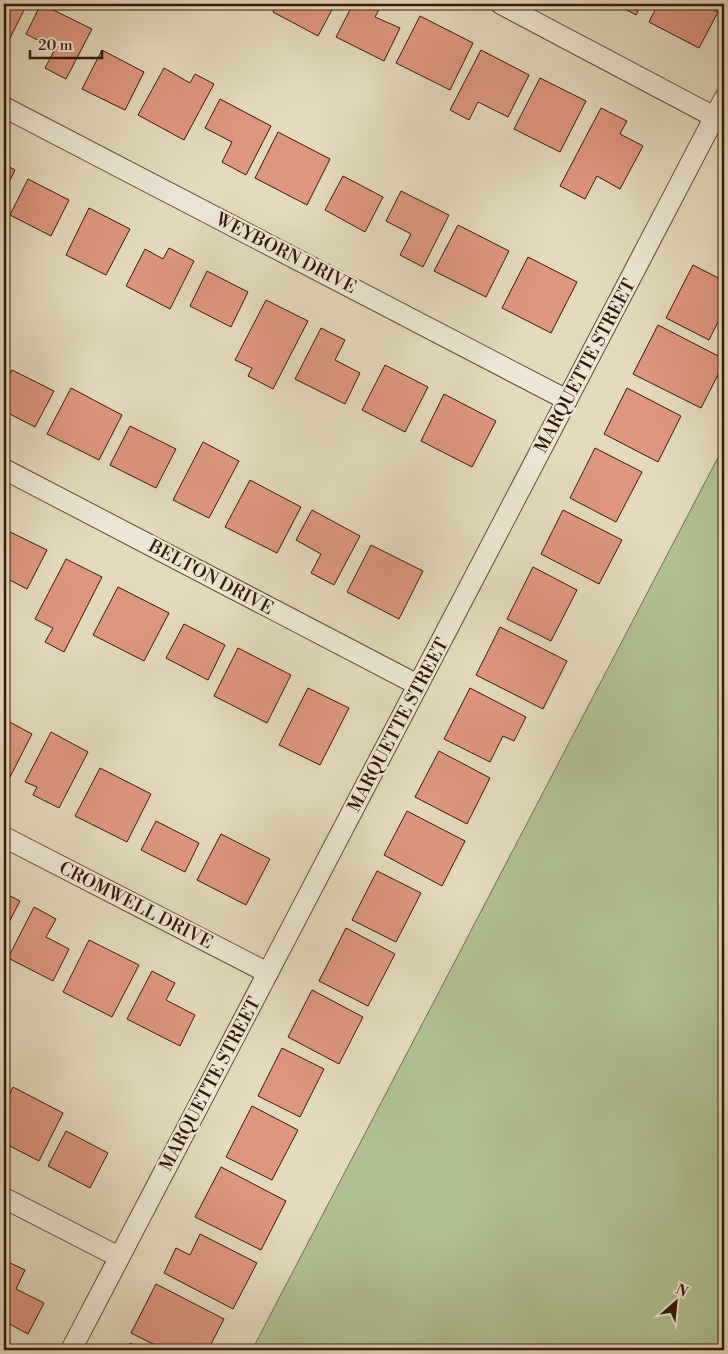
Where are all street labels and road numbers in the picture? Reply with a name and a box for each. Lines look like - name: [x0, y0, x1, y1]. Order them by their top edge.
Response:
- street label: WEYBORN DRIVE: [211, 208, 360, 299]
- street label: MARQUETTE STREET: [530, 275, 641, 457]
- street label: BELTON DRIVE: [143, 534, 277, 620]
- street label: MARQUETTE STREET: [343, 634, 454, 816]
- street label: CROMWELL DRIVE: [55, 857, 217, 954]
- street label: MARQUETTE STREET: [155, 993, 266, 1175]

